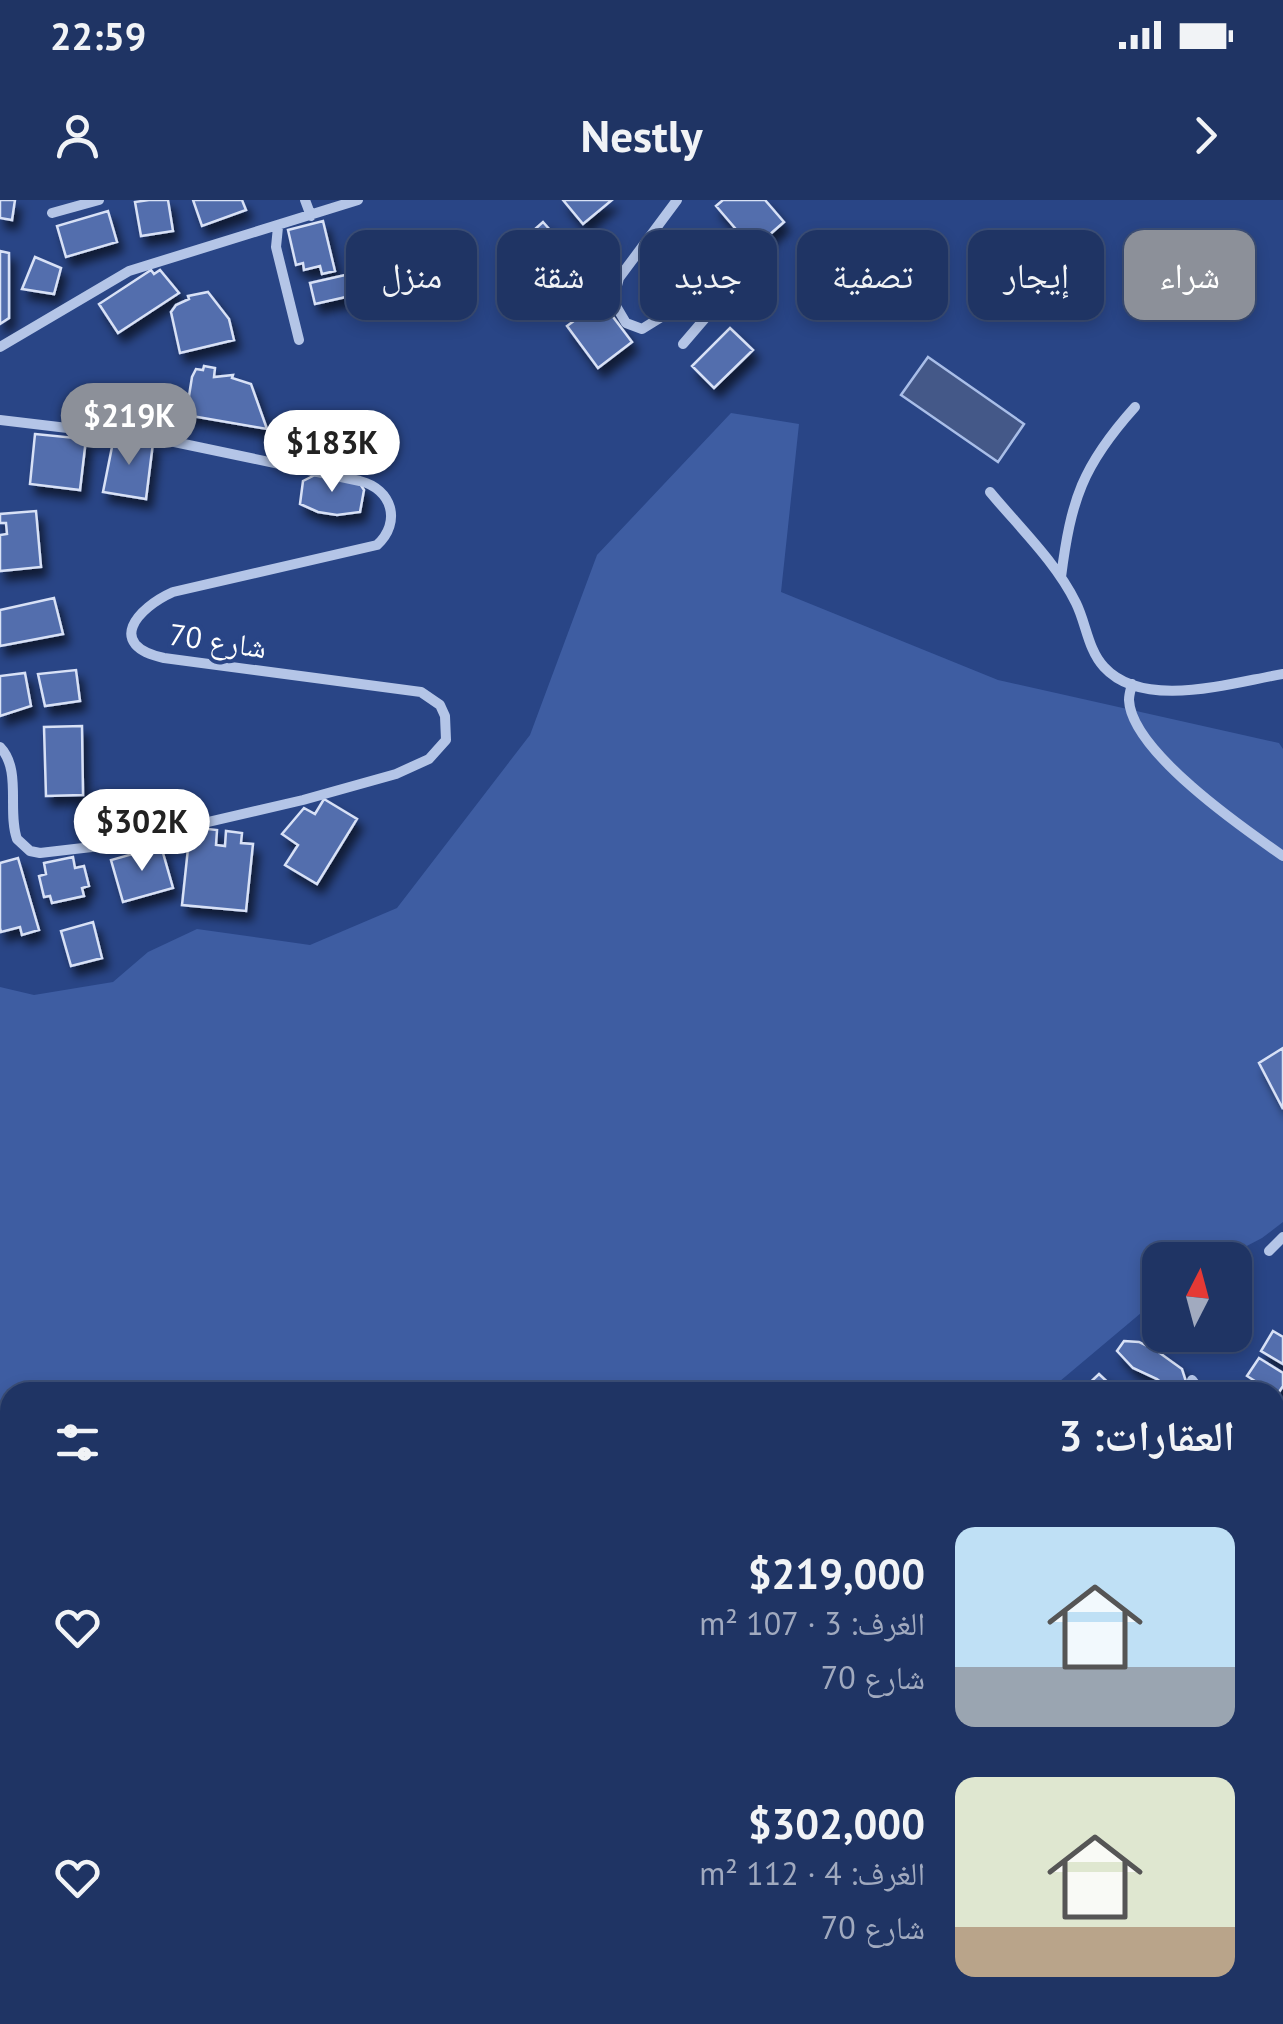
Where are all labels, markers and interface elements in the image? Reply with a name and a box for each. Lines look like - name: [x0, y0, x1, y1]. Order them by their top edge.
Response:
- text: 22:59: [50, 11, 146, 60]
- text: Nestly: [581, 106, 702, 164]
- icon: person: [50, 108, 105, 163]
- icon: forward: [1178, 108, 1233, 163]
- chip: منزل: [346, 230, 477, 320]
- chip: شقة: [497, 230, 620, 320]
- chip: جديد: [640, 230, 777, 320]
- chip: تصفية: [797, 230, 948, 320]
- chip: إيجار: [968, 230, 1104, 320]
- chip: شراء: [1124, 230, 1255, 320]
- pin: $219K: [59, 383, 199, 468]
- text: $219K: [83, 394, 175, 436]
- pin: $183K: [262, 410, 402, 495]
- text: $183K: [286, 421, 378, 463]
- street label: شارع 70: [167, 614, 269, 667]
- pin: $302K: [72, 789, 212, 874]
- text: $302K: [96, 800, 188, 842]
- north arrow: [1142, 1242, 1252, 1352]
- map controls: [1142, 1242, 1252, 1352]
- text: العقارات: 3: [1058, 1408, 1235, 1463]
- icon: filters: [50, 1415, 105, 1470]
- text: $219,000: [748, 1546, 925, 1601]
- icon: home: [1035, 1567, 1155, 1687]
- icon: heart: [50, 1600, 105, 1655]
- text: الغرف: 3 · 107 m²: [699, 1602, 925, 1644]
- text: شارع 70: [821, 1656, 925, 1698]
- text: $302,000: [748, 1796, 925, 1851]
- icon: home: [1035, 1817, 1155, 1937]
- icon: heart: [50, 1850, 105, 1905]
- text: الغرف: 4 · 112 m²: [699, 1852, 925, 1894]
- text: شارع 70: [821, 1906, 925, 1948]

